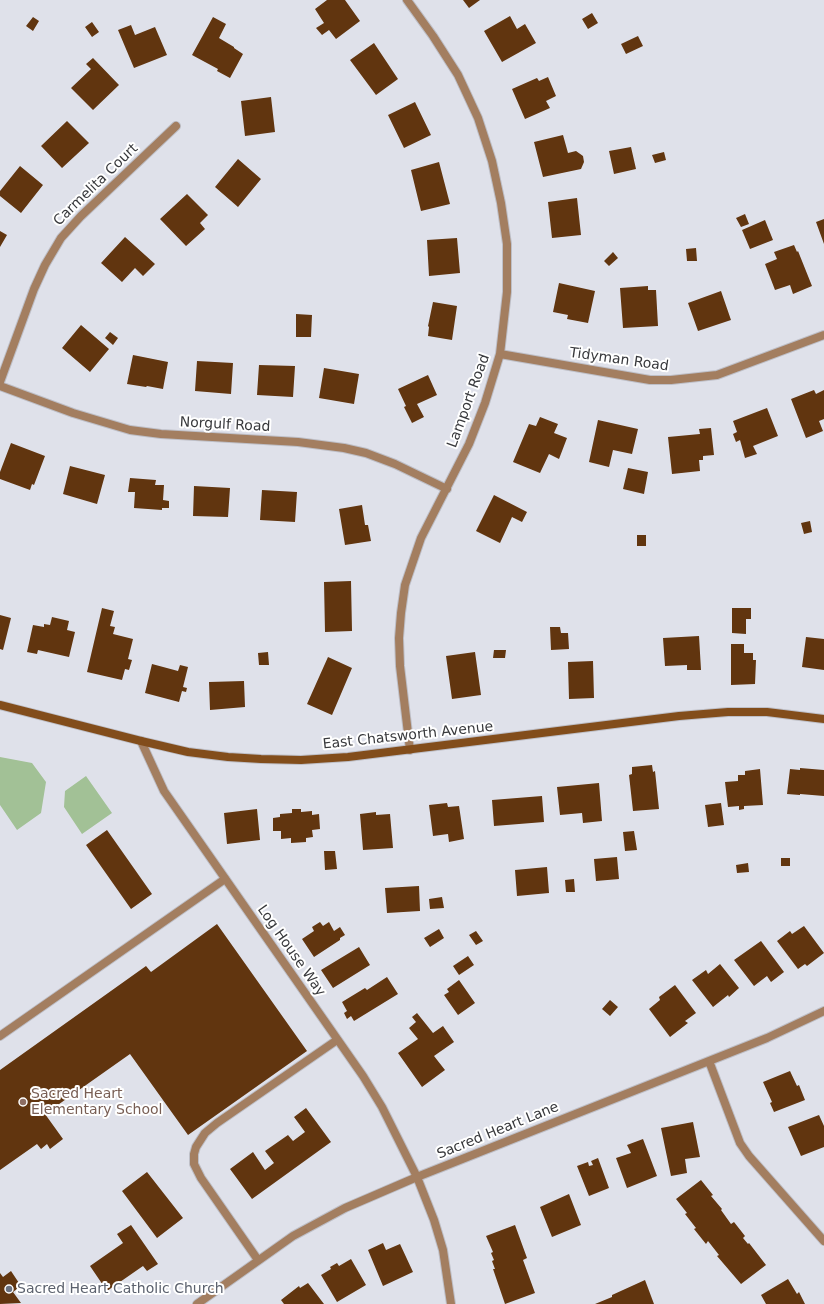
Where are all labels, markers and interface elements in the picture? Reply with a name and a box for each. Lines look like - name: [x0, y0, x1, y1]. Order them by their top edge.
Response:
- street label: Carmelita Court: [50, 140, 142, 230]
- street label: Tidyman Road: [568, 345, 670, 375]
- street label: Lamport Road: [444, 352, 494, 450]
- street label: Norgulf Road: [179, 414, 271, 436]
- street label: East Chatsworth Avenue: [322, 719, 494, 753]
- street label: Log House Way: [253, 902, 329, 1000]
- place label: Sacred Heart Elementary School: [31, 1086, 163, 1118]
- marker: Sacred Heart Elementary School: [18, 1097, 28, 1107]
- street label: Sacred Heart Lane: [435, 1099, 561, 1163]
- place label: Sacred Heart Catholic Church: [17, 1281, 224, 1297]
- marker: Sacred Heart Catholic Church: [4, 1284, 14, 1294]

